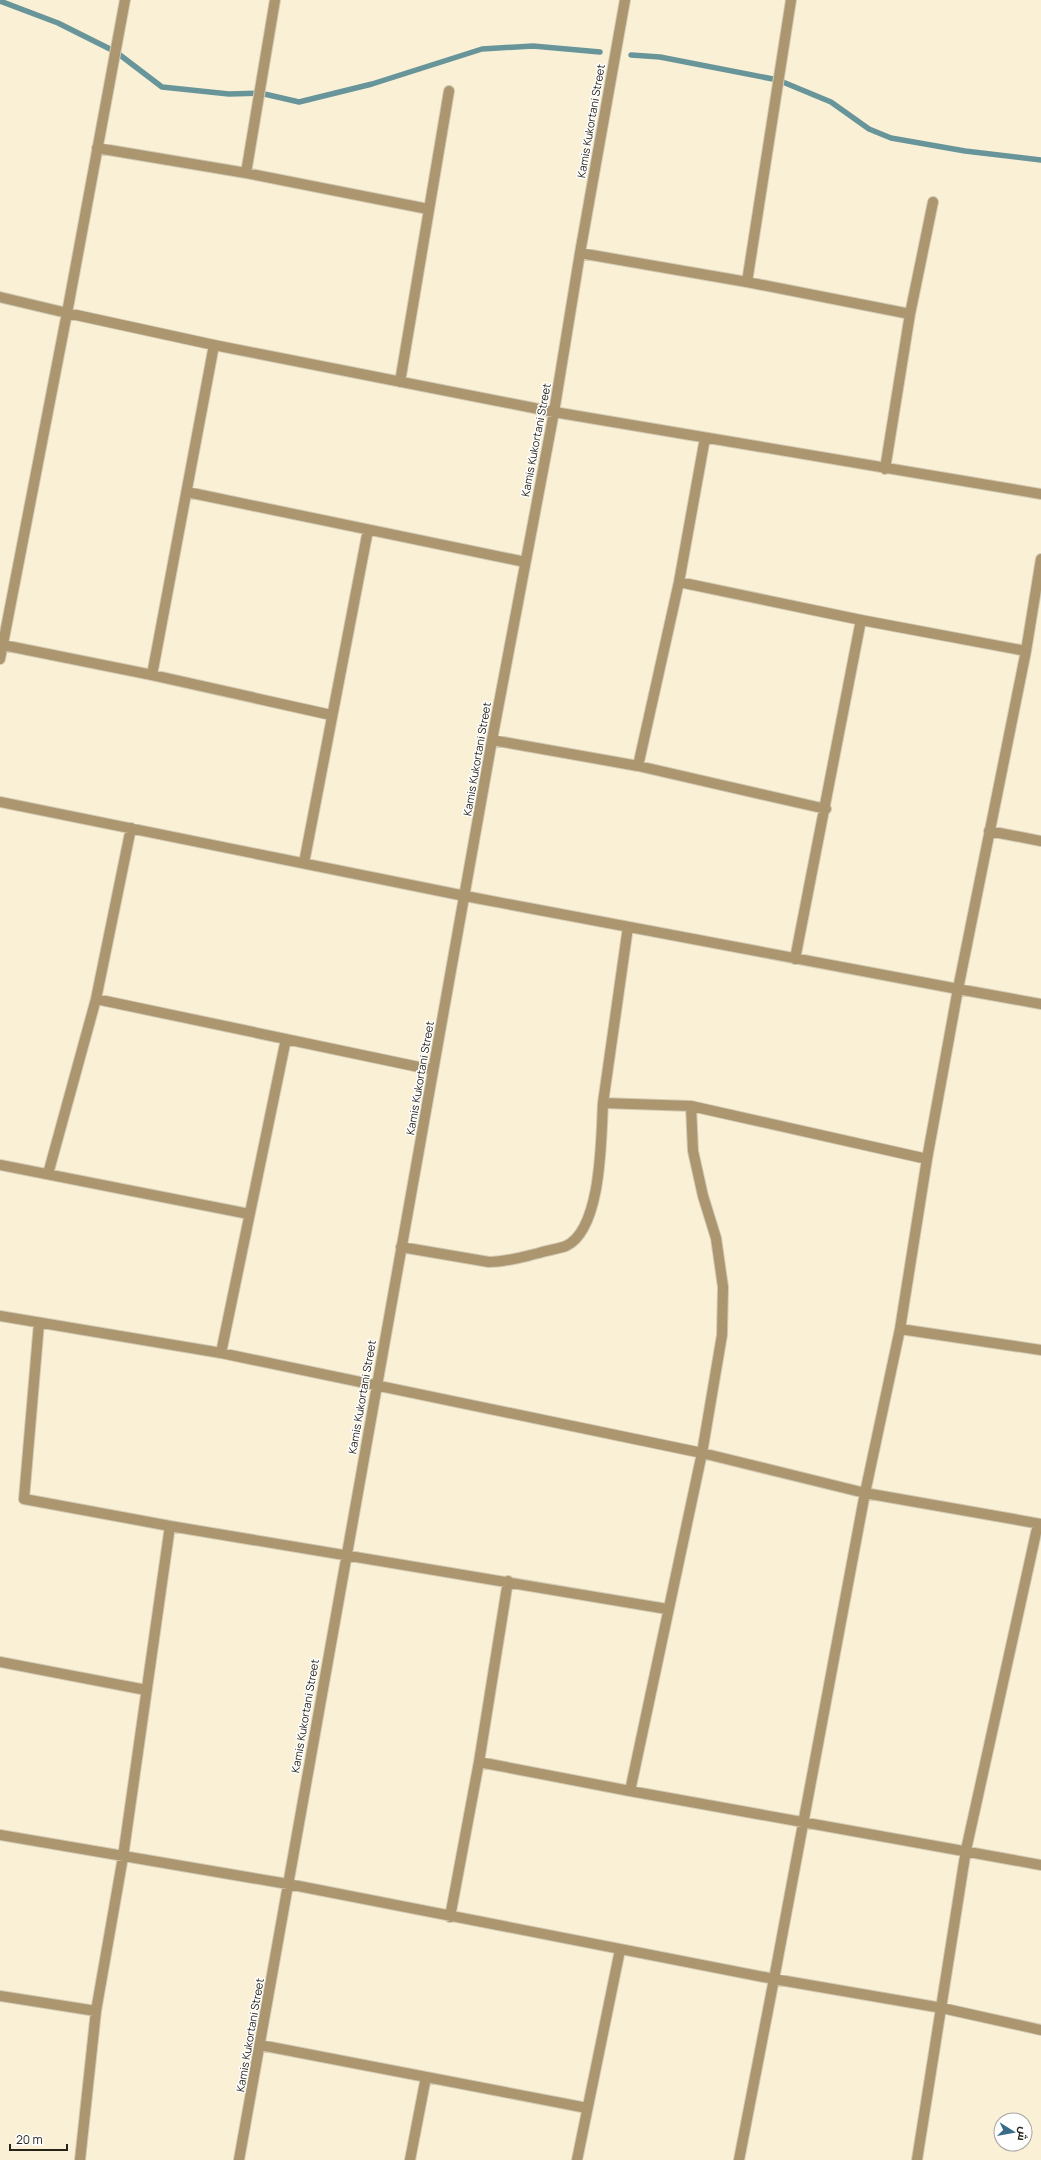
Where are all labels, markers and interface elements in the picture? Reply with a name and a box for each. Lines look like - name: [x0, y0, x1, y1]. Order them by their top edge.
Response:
- street label: Kamis Kukortani Street: [573, 63, 608, 179]
- street label: Kamis Kukortani Street: [517, 382, 554, 498]
- street label: Kamis Kukortani Street: [459, 701, 494, 817]
- street label: Kamis Kukortani Street: [402, 1020, 437, 1136]
- street label: Kamis Kukortani Street: [344, 1339, 379, 1455]
- street label: Kamis Kukortani Street: [287, 1658, 322, 1774]
- street label: Kamis Kukortani Street: [232, 1977, 267, 2093]
- north arrow: [993, 2112, 1033, 2152]
- scale bar: [10, 2126, 67, 2152]
- text: ش: [1015, 2126, 1032, 2142]
- text: 20 m: [16, 2131, 43, 2148]

